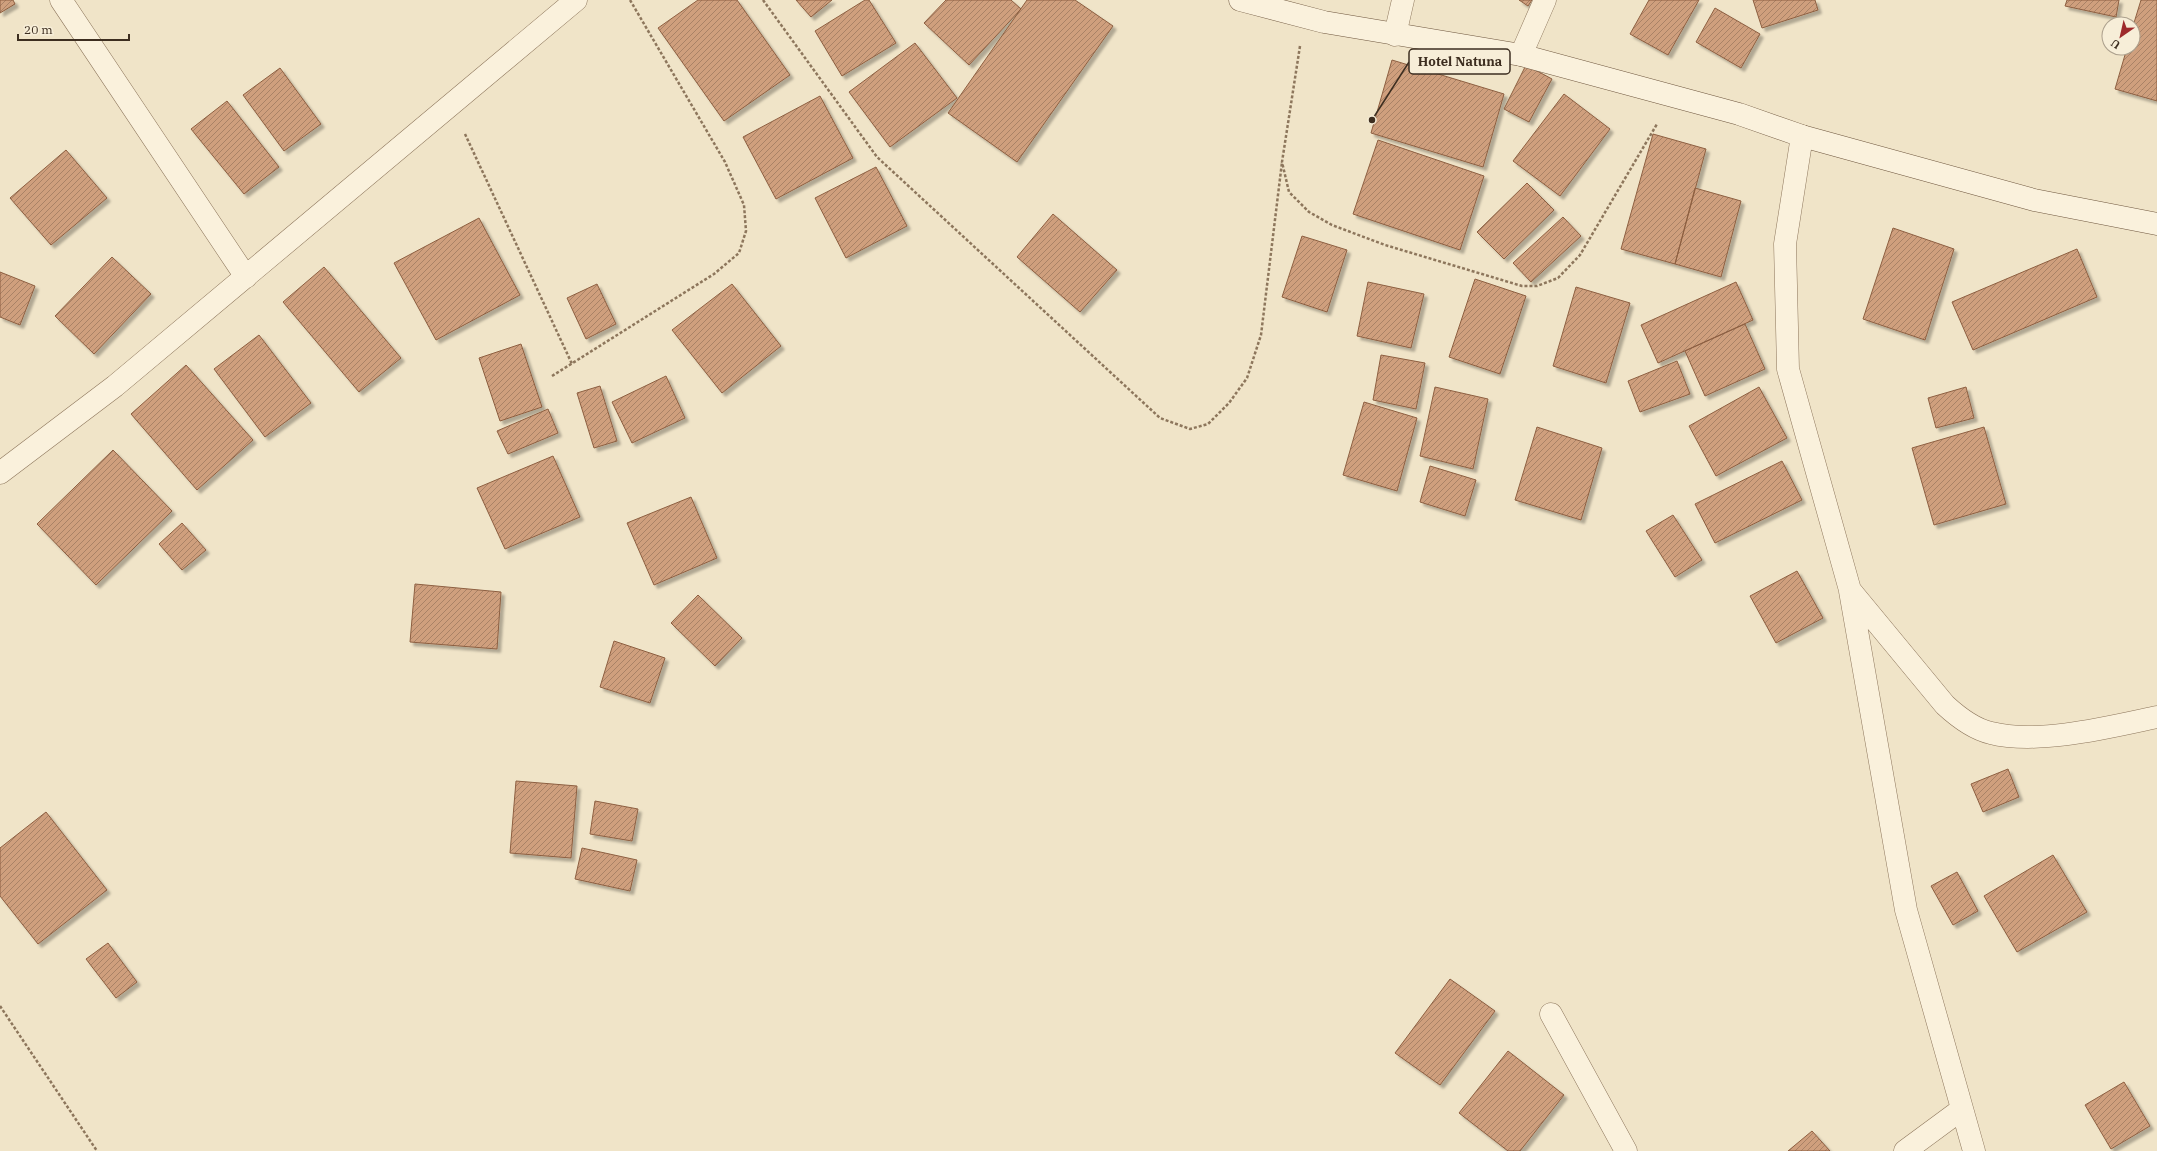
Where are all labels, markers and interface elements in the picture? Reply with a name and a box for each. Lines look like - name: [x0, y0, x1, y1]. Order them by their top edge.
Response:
- scale bar: [18, 16, 129, 42]
- north arrow: [2101, 16, 2141, 56]
- text: 20 m: [24, 22, 53, 37]
- text: U: [2108, 36, 2123, 52]
- callout: Hotel Natuna: [1409, 49, 1510, 74]
- text: Hotel Natuna: [1418, 53, 1503, 70]

